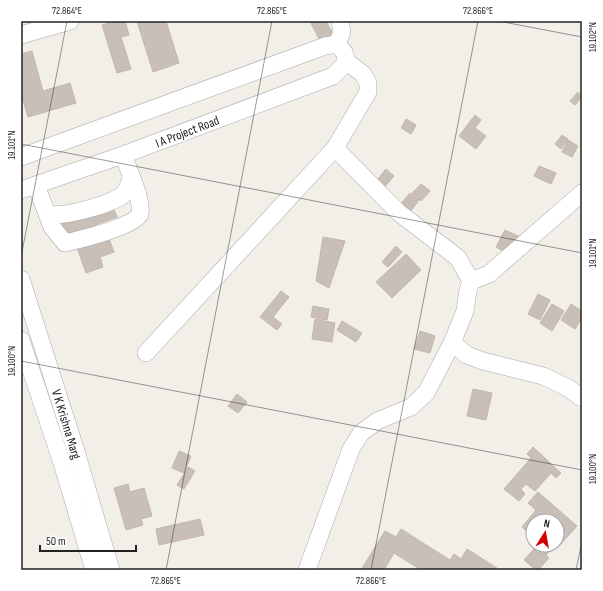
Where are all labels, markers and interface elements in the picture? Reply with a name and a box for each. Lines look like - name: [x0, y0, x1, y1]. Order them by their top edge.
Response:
- text: 72.864°E: [52, 5, 82, 17]
- text: 72.865°E: [257, 5, 287, 17]
- text: 72.866°E: [463, 5, 493, 17]
- text: 19.102°N: [587, 22, 599, 52]
- street label: I A Project Road: [153, 112, 222, 151]
- text: 19.101°N: [6, 131, 18, 159]
- text: 19.101°N: [587, 239, 599, 267]
- text: 19.100°N: [6, 346, 18, 376]
- street label: V K Krishna Marg: [48, 388, 84, 461]
- text: 19.100°N: [587, 454, 599, 484]
- north arrow: [525, 513, 565, 553]
- text: N: [543, 517, 551, 531]
- scale bar: [40, 527, 136, 553]
- text: 50 m: [46, 534, 66, 549]
- text: 72.865°E: [151, 575, 181, 587]
- text: 72.866°E: [356, 575, 386, 587]

